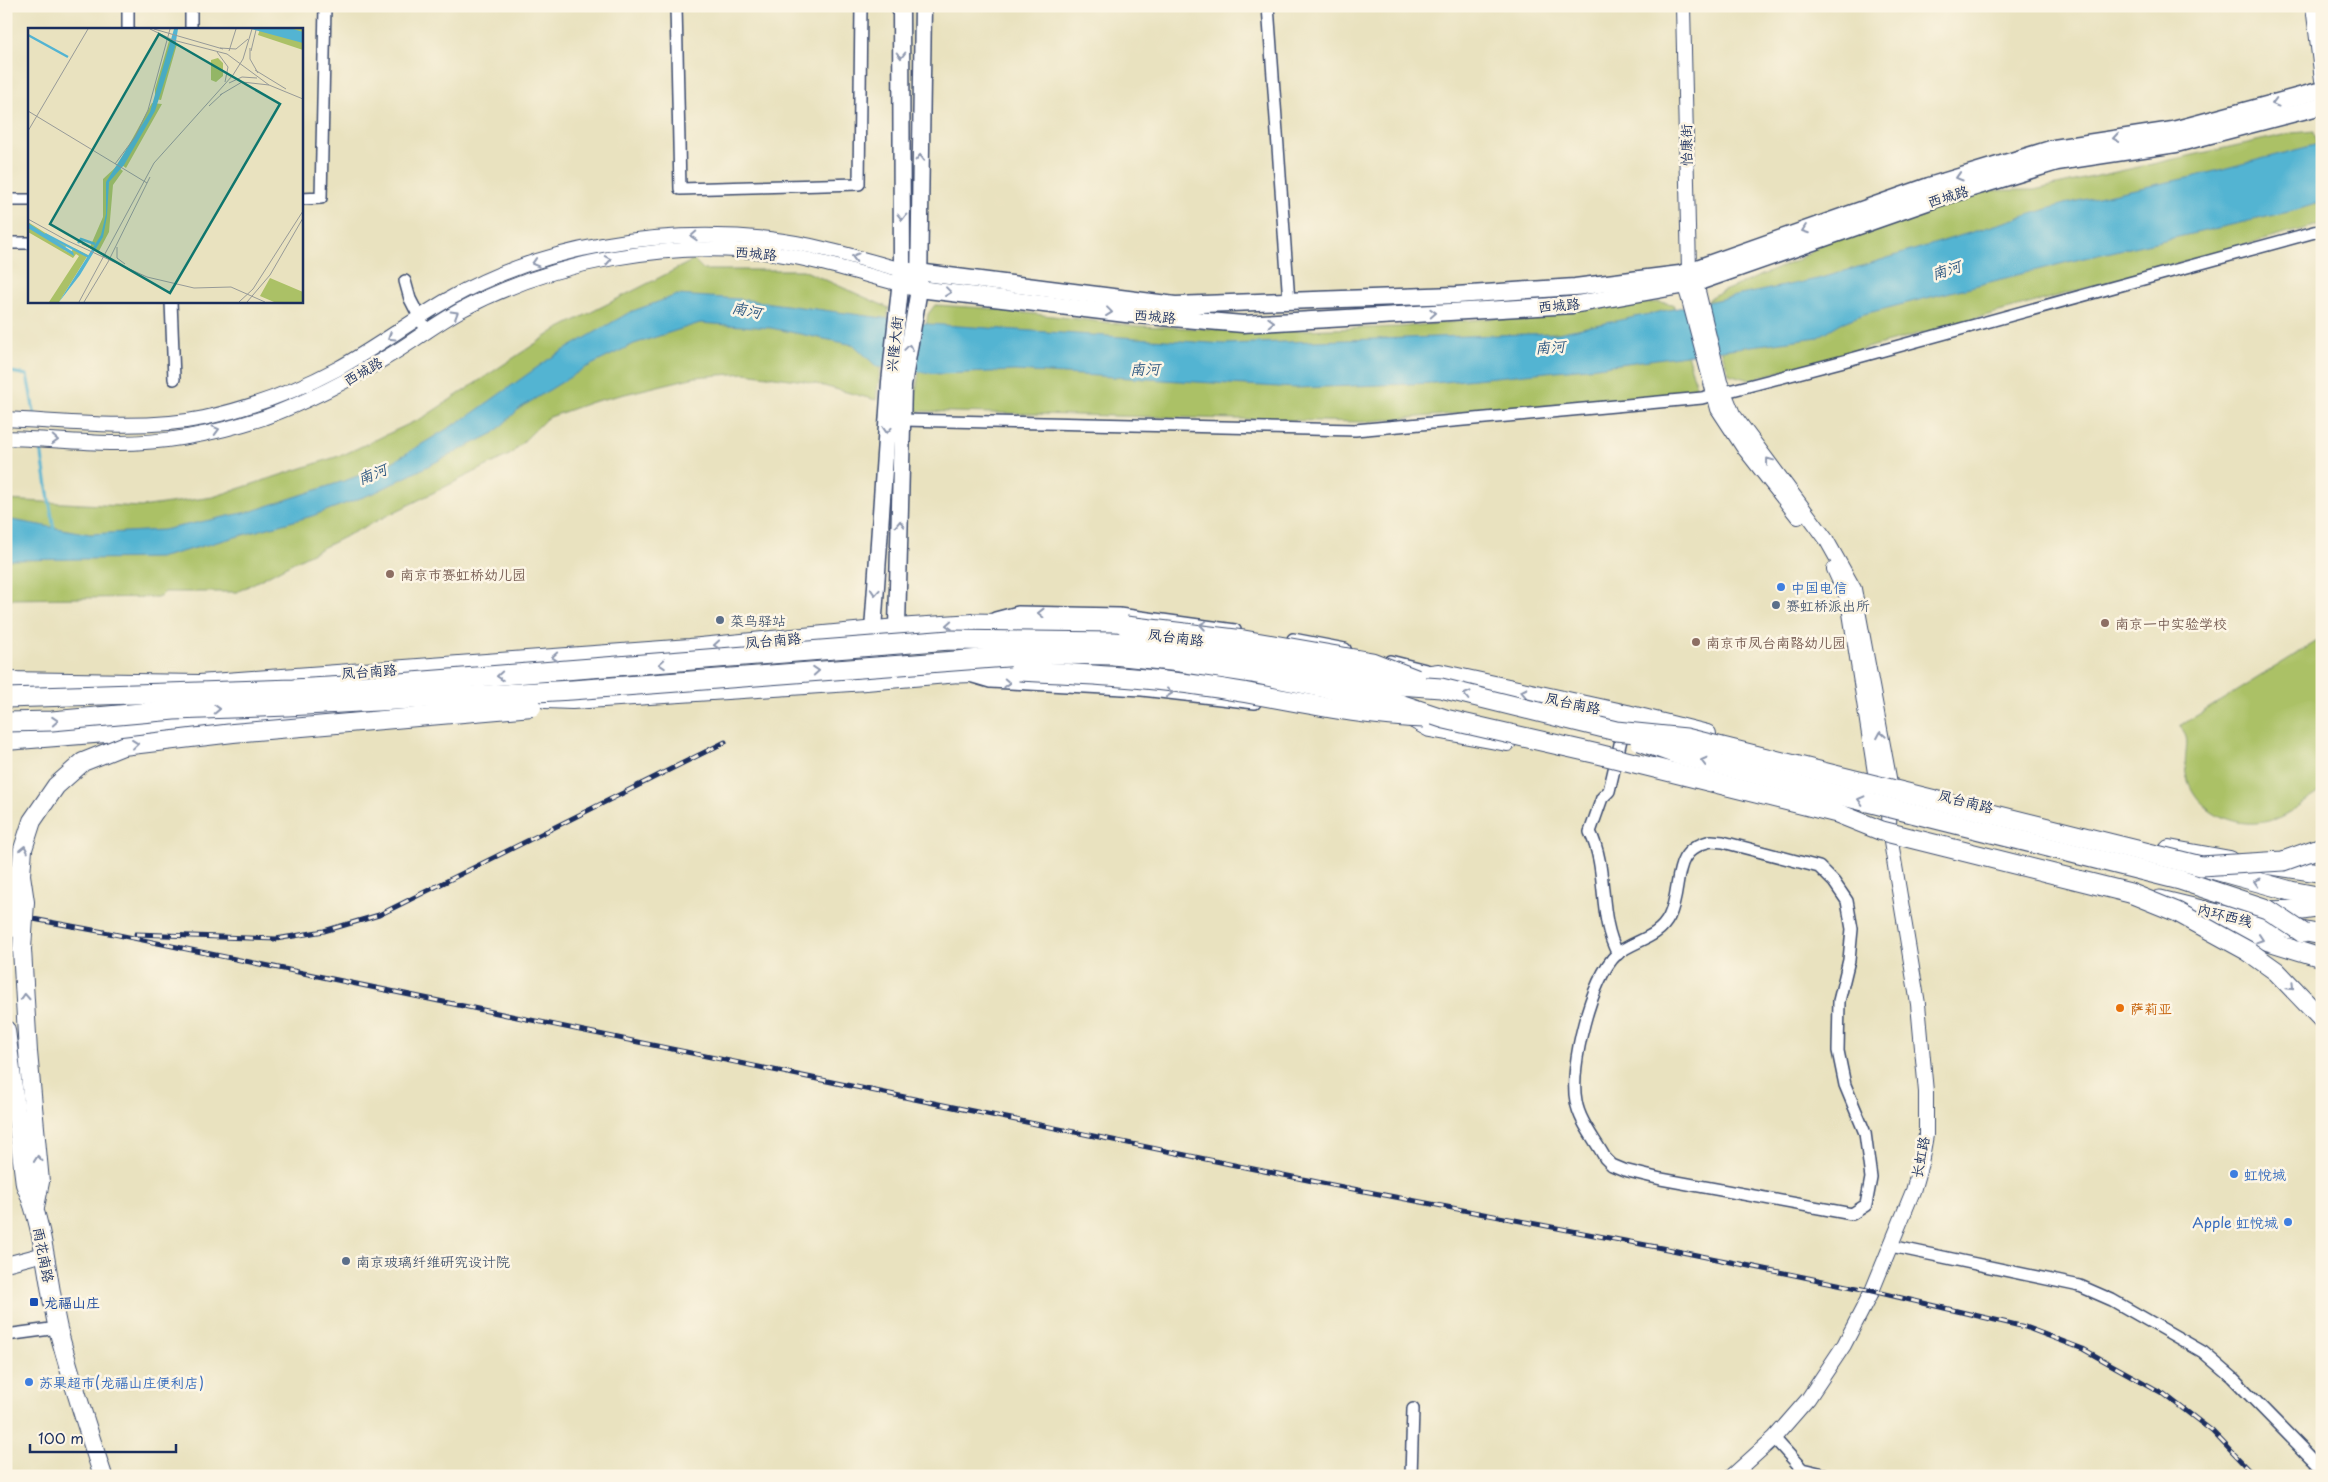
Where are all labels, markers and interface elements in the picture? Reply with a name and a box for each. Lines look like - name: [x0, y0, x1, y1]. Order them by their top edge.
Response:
- inset map: [28, 28, 302, 302]
- one-way arrow: [896, 52, 906, 59]
- one-way arrow: [2271, 97, 2279, 107]
- street label: 怡康街: [1675, 124, 1697, 166]
- one-way arrow: [2112, 132, 2120, 143]
- one-way arrow: [915, 154, 925, 162]
- one-way arrow: [1955, 171, 1963, 181]
- street label: 西城路: [1925, 180, 1971, 212]
- one-way arrow: [897, 214, 907, 222]
- one-way arrow: [1802, 224, 1810, 234]
- one-way arrow: [690, 230, 698, 241]
- street label: 西城路: [734, 241, 778, 265]
- one-way arrow: [850, 252, 859, 263]
- water label: 南河: [1928, 253, 1967, 285]
- one-way arrow: [603, 255, 612, 265]
- one-way arrow: [531, 257, 539, 267]
- one-way arrow: [944, 286, 952, 297]
- street label: 西城路: [1537, 293, 1581, 317]
- water label: 南河: [730, 295, 767, 324]
- street label: 西城路: [1133, 304, 1177, 328]
- one-way arrow: [1105, 306, 1113, 317]
- one-way arrow: [1430, 307, 1438, 318]
- one-way arrow: [450, 310, 459, 320]
- street label: 兴隆大街: [881, 315, 907, 373]
- one-way arrow: [1267, 317, 1275, 328]
- one-way arrow: [387, 330, 396, 340]
- water label: 南河: [1534, 333, 1569, 359]
- one-way arrow: [903, 344, 913, 352]
- street label: 西城路: [340, 351, 386, 391]
- water label: 南河: [1130, 356, 1163, 380]
- one-way arrow: [212, 425, 221, 436]
- one-way arrow: [881, 426, 892, 434]
- one-way arrow: [51, 435, 59, 446]
- water label: 南河: [354, 456, 393, 489]
- one-way arrow: [1766, 457, 1775, 467]
- one-way arrow: [895, 520, 905, 528]
- place label: 南京市赛虹桥幼儿园: [400, 564, 526, 585]
- marker: 南京市赛虹桥幼儿园: [384, 568, 396, 580]
- place label: 中国电信: [1791, 577, 1847, 598]
- marker: 中国电信: [1775, 581, 1787, 593]
- one-way arrow: [870, 589, 881, 597]
- place label: 赛虹桥派出所: [1786, 595, 1870, 616]
- marker: 赛虹桥派出所: [1770, 599, 1782, 611]
- one-way arrow: [1037, 608, 1045, 618]
- place label: 菜鸟驿站: [730, 610, 786, 631]
- place label: 南京一中实验学校: [2115, 613, 2227, 634]
- marker: 菜鸟驿站: [714, 614, 726, 626]
- marker: 南京一中实验学校: [2099, 617, 2111, 629]
- one-way arrow: [945, 620, 953, 631]
- one-way arrow: [1199, 620, 1207, 631]
- street label: 凤台南路: [1147, 623, 1205, 651]
- street label: 凤台南路: [744, 627, 802, 653]
- place label: 南京市凤台南路幼儿园: [1706, 632, 1846, 653]
- marker: 南京市凤台南路幼儿园: [1690, 636, 1702, 648]
- one-way arrow: [713, 639, 721, 650]
- one-way arrow: [551, 652, 559, 663]
- one-way arrow: [658, 658, 666, 669]
- street label: 凤台南路: [340, 659, 398, 683]
- one-way arrow: [812, 665, 820, 676]
- one-way arrow: [496, 670, 504, 681]
- one-way arrow: [1004, 678, 1011, 688]
- one-way arrow: [1165, 687, 1173, 698]
- street label: 凤台南路: [1543, 687, 1603, 719]
- one-way arrow: [1519, 688, 1528, 698]
- one-way arrow: [1462, 690, 1471, 701]
- one-way arrow: [213, 703, 221, 714]
- one-way arrow: [51, 715, 59, 726]
- one-way arrow: [1877, 730, 1887, 739]
- one-way arrow: [131, 739, 139, 750]
- one-way arrow: [1699, 756, 1708, 767]
- street label: 凤台南路: [1936, 784, 1996, 818]
- one-way arrow: [1857, 795, 1866, 806]
- one-way arrow: [18, 844, 29, 853]
- one-way arrow: [2254, 877, 2262, 887]
- street label: 内环西线: [2195, 898, 2255, 932]
- one-way arrow: [2255, 934, 2264, 944]
- one-way arrow: [2285, 981, 2294, 990]
- one-way arrow: [20, 993, 31, 1001]
- place label: 萨莉亚: [2130, 998, 2172, 1019]
- marker: 萨莉亚: [2114, 1002, 2126, 1014]
- street label: 长虹路: [1906, 1134, 1934, 1180]
- one-way arrow: [33, 1155, 44, 1163]
- place label: 虹悦城: [2244, 1164, 2286, 1185]
- marker: 虹悦城: [2228, 1168, 2240, 1180]
- place label: Apple 虹悦城: [2192, 1212, 2278, 1233]
- marker: Apple 虹悦城: [2282, 1216, 2294, 1228]
- street label: 雨花南路: [28, 1226, 60, 1284]
- place label: 南京玻璃纤维研究设计院: [356, 1251, 510, 1272]
- marker: 南京玻璃纤维研究设计院: [340, 1255, 352, 1267]
- place label: 龙福山庄: [44, 1292, 100, 1313]
- marker: 龙福山庄: [28, 1296, 40, 1308]
- place label: 苏果超市(龙福山庄便利店): [39, 1372, 204, 1393]
- marker: 苏果超市(龙福山庄便利店): [23, 1376, 35, 1388]
- scale bar: [30, 1422, 176, 1454]
- text: 100 m: [38, 1426, 84, 1449]

